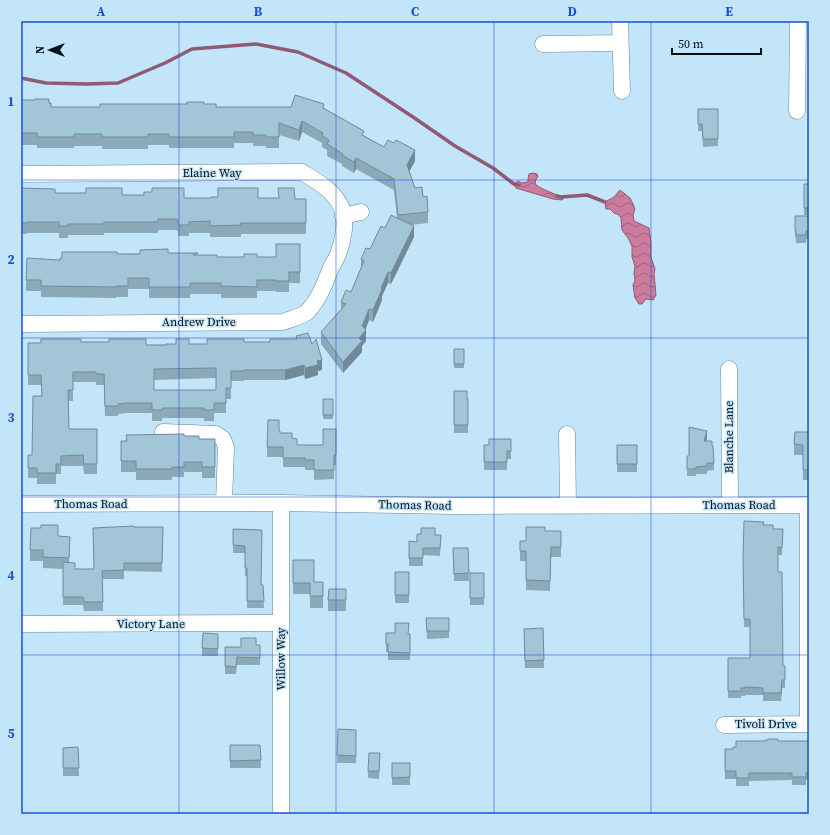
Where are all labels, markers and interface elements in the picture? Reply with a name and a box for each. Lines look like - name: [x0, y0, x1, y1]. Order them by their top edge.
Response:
- text: A: [97, 3, 106, 20]
- text: B: [254, 3, 263, 20]
- text: C: [411, 3, 419, 20]
- text: D: [567, 3, 577, 20]
- text: E: [725, 3, 733, 20]
- north arrow: [30, 30, 70, 70]
- scale bar: [672, 30, 761, 56]
- text: 50 m: [678, 36, 704, 52]
- text: N: [33, 46, 48, 54]
- text: 1: [7, 93, 15, 110]
- street label: Elaine Way: [182, 165, 242, 181]
- text: 2: [7, 251, 15, 268]
- street label: Andrew Drive: [162, 314, 236, 330]
- street label: Blanche Lane: [721, 401, 737, 473]
- text: 3: [7, 409, 15, 426]
- street label: Thomas Road: [54, 496, 128, 512]
- street label: Thomas Road: [378, 496, 452, 514]
- street label: Thomas Road: [702, 497, 776, 513]
- text: 4: [7, 567, 15, 584]
- street label: Victory Lane: [117, 616, 185, 632]
- street label: Willow Way: [273, 627, 289, 691]
- street label: Tivoli Drive: [735, 716, 797, 732]
- text: 5: [7, 725, 15, 742]

